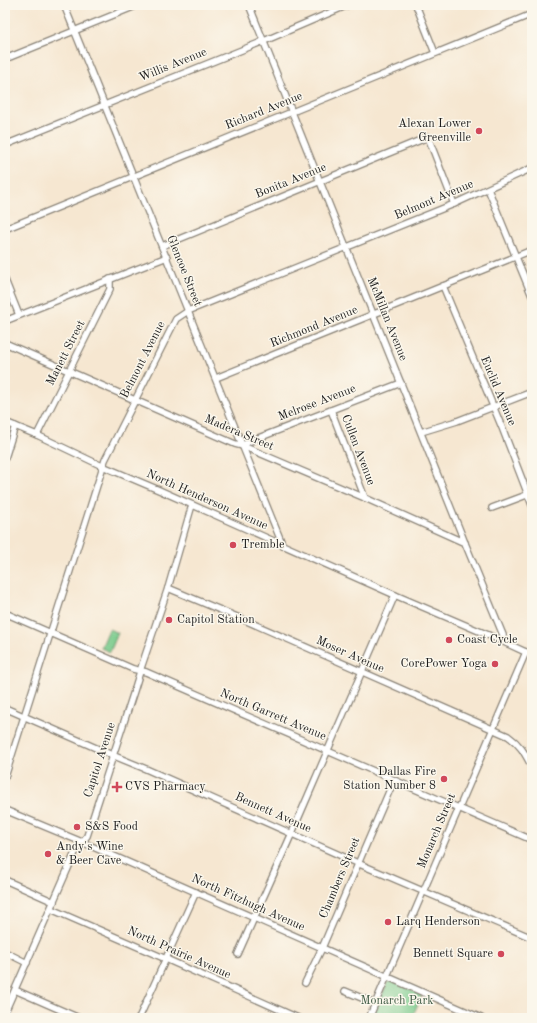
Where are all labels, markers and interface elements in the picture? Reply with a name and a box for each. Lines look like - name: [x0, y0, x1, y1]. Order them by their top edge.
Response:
- street label: Willis Avenue: [137, 46, 209, 84]
- street label: Richard Avenue: [224, 90, 305, 132]
- place label: Alexan Lower Greenville: [398, 118, 471, 144]
- marker: Alexan Lower Greenville: [474, 126, 484, 136]
- street label: Bonita Avenue: [254, 161, 329, 201]
- street label: Belmont Avenue: [393, 178, 476, 222]
- street label: Glencoe Street: [164, 234, 204, 308]
- street label: McMillan Avenue: [365, 276, 409, 363]
- street label: Richmond Avenue: [269, 304, 360, 350]
- street label: Manett Street: [44, 318, 88, 388]
- street label: Belmont Avenue: [118, 319, 168, 400]
- street label: Euclid Avenue: [478, 355, 518, 428]
- street label: Melrose Avenue: [277, 383, 358, 423]
- street label: Madera Street: [203, 413, 275, 453]
- street label: Cullen Avenue: [339, 413, 377, 487]
- street label: North Henderson Avenue: [145, 468, 270, 532]
- place label: Tremble: [241, 539, 285, 551]
- marker: Tremble: [228, 540, 238, 550]
- place label: Capitol Station: [177, 614, 255, 626]
- marker: Capitol Station: [164, 615, 174, 625]
- place label: Coast Cycle: [457, 634, 518, 646]
- street label: Moser Avenue: [314, 635, 386, 676]
- marker: Coast Cycle: [444, 635, 454, 645]
- place label: CorePower Yoga: [401, 658, 487, 670]
- marker: CorePower Yoga: [490, 659, 500, 669]
- street label: North Garrett Avenue: [218, 687, 328, 743]
- street label: Capitol Avenue: [82, 720, 118, 799]
- place label: Dallas Fire Station Number 8: [343, 766, 436, 792]
- marker: Dallas Fire Station Number 8: [439, 774, 449, 784]
- place label: CVS Pharmacy: [125, 781, 206, 793]
- marker: CVS Pharmacy: [112, 782, 122, 792]
- street label: Bennett Avenue: [233, 791, 313, 835]
- street label: Monarch Street: [416, 792, 458, 870]
- place label: S&S Food: [85, 821, 138, 833]
- marker: S&S Food: [72, 822, 82, 832]
- street label: Chambers Street: [317, 836, 363, 920]
- place label: Andy's Wine & Beer Cave: [56, 841, 124, 867]
- marker: Andy's Wine & Beer Cave: [43, 849, 53, 859]
- street label: North Fitzhugh Avenue: [190, 873, 307, 934]
- place label: Larq Henderson: [396, 916, 481, 928]
- marker: Larq Henderson: [383, 917, 393, 927]
- street label: North Prairie Avenue: [126, 925, 233, 981]
- place label: Bennett Square: [413, 948, 493, 960]
- marker: Bennett Square: [496, 949, 506, 959]
- park label: Monarch Park: [360, 995, 434, 1007]

